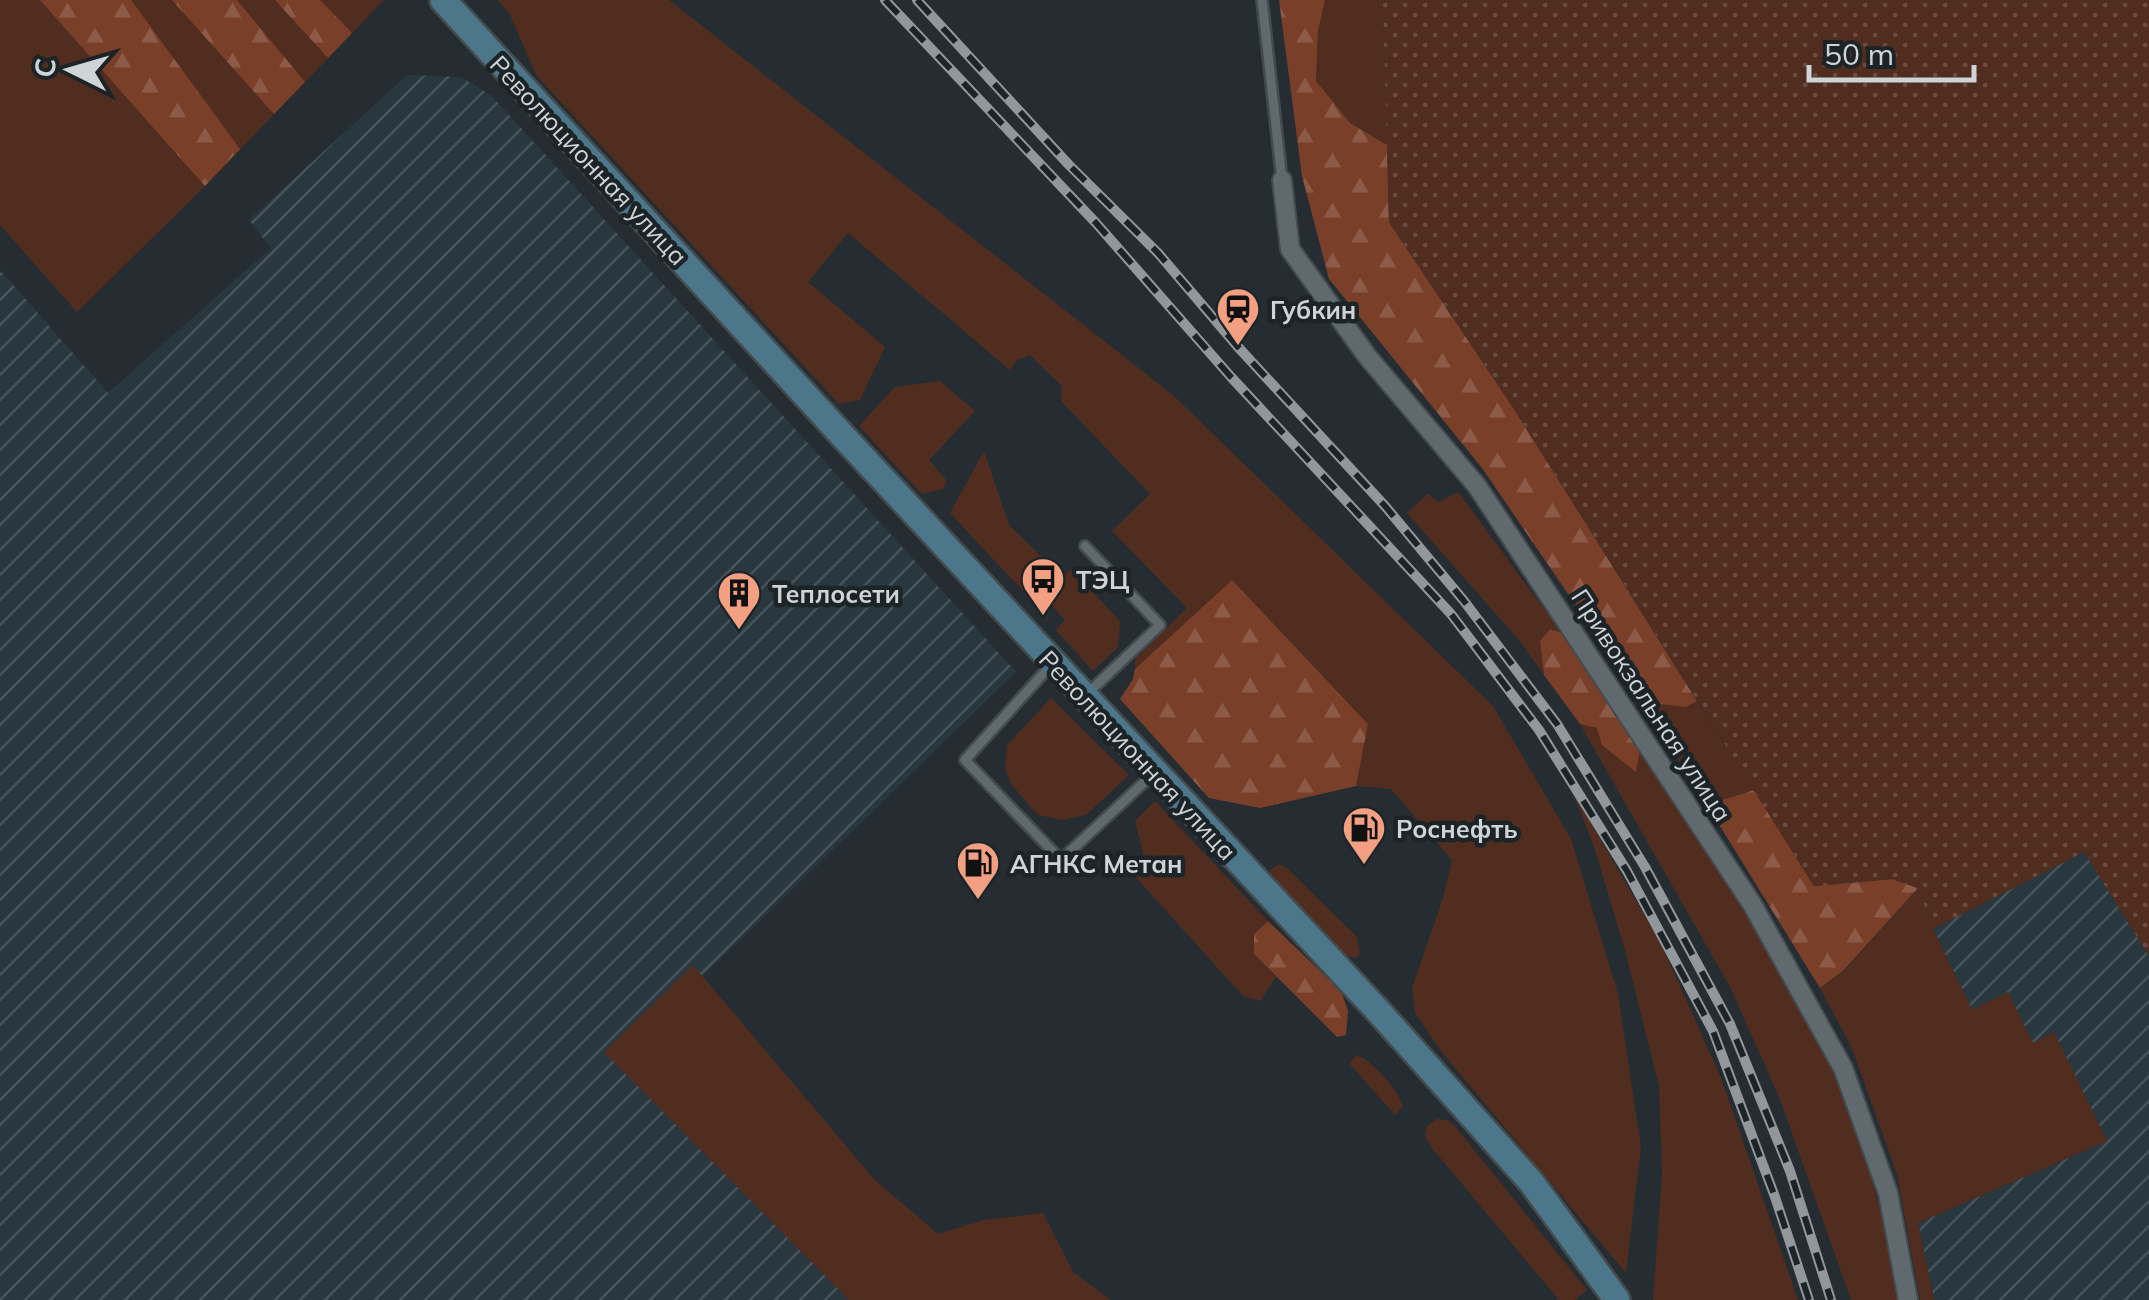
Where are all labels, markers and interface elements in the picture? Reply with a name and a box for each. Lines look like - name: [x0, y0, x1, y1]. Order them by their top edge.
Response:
- north arrow: [20, 20, 120, 120]
- scale bar: [1809, 20, 1974, 82]
- text: 50 m: [1824, 35, 1894, 73]
- street label: Революционная улица: [484, 49, 694, 271]
- text: С: [26, 57, 63, 79]
- station icon: Губкин: [1215, 286, 1261, 347]
- place label: Губкин: [1270, 294, 1356, 325]
- bus stop icon: ТЭЦ: [1020, 556, 1066, 617]
- place label: ТЭЦ: [1076, 564, 1129, 595]
- building icon: Теплосети: [716, 570, 762, 631]
- place label: Теплосети: [772, 578, 900, 609]
- street label: Привокзальная улица: [1565, 583, 1739, 827]
- street label: Революционная улица: [1033, 644, 1243, 866]
- fuel station icon: Роснефть: [1341, 805, 1387, 866]
- place label: Роснефть: [1396, 813, 1518, 844]
- fuel station icon: АГНКС Метан: [955, 840, 1001, 901]
- place label: АГНКС Метан: [1010, 848, 1183, 879]

